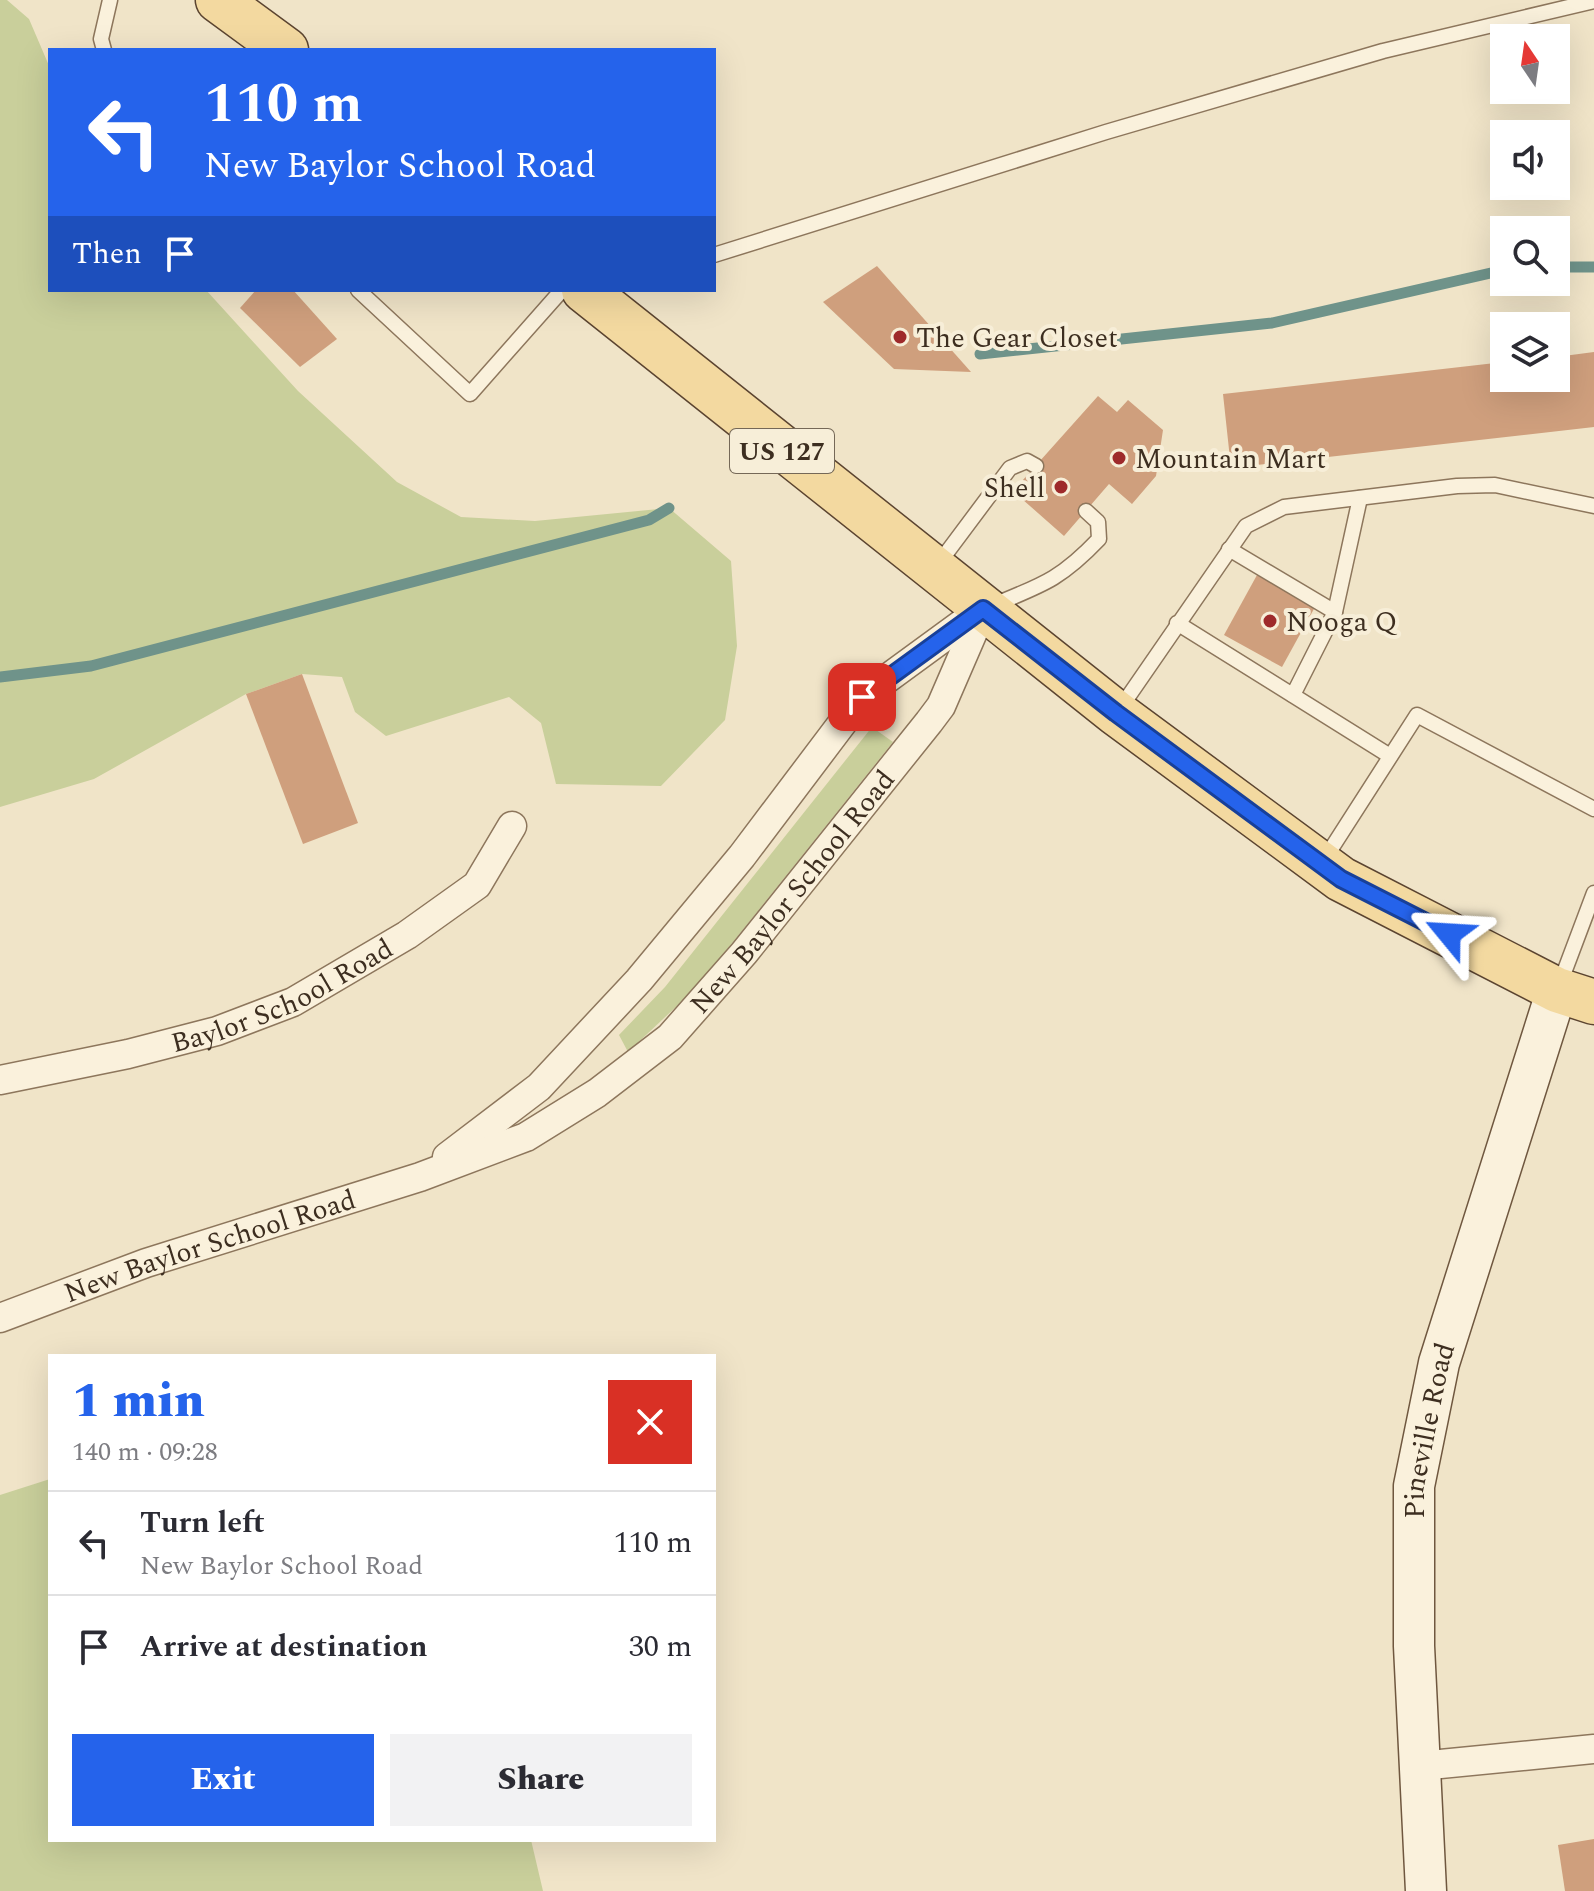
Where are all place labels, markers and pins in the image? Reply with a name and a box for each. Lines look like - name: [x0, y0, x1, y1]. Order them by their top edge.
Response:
- place label: The Gear Closet: [916, 317, 1118, 360]
- marker: The Gear Closet: [891, 328, 909, 346]
- place label: Mountain Mart: [1135, 438, 1326, 481]
- marker: Mountain Mart: [1110, 449, 1128, 467]
- place label: Shell: [984, 467, 1045, 510]
- marker: Shell: [1052, 478, 1070, 496]
- place label: Nooga Q: [1286, 601, 1397, 644]
- marker: Nooga Q: [1261, 612, 1279, 630]
- pin: [828, 663, 896, 731]

